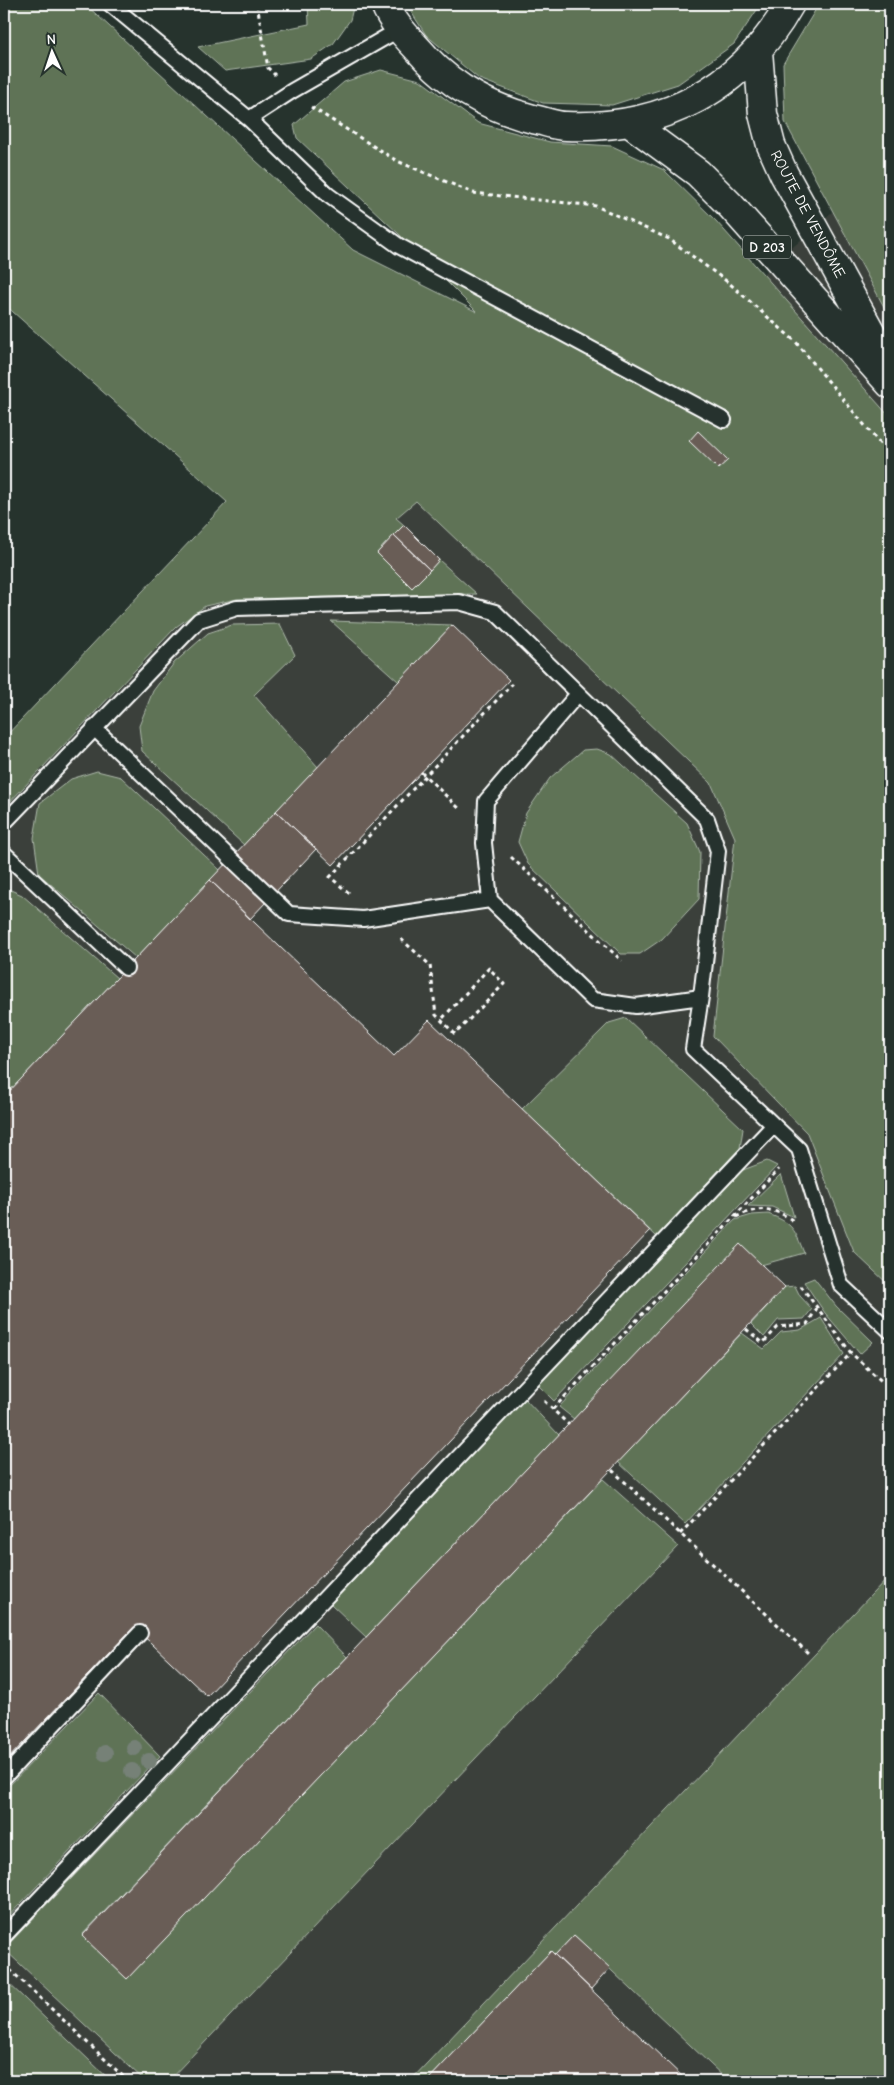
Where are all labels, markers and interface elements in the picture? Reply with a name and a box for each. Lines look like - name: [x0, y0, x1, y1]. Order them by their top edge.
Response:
- north arrow: [28, 28, 78, 78]
- text: N: [46, 31, 56, 48]
- street label: ROUTE DE VENDÔME: [767, 147, 850, 281]
- road number: D 203: [743, 236, 791, 258]

